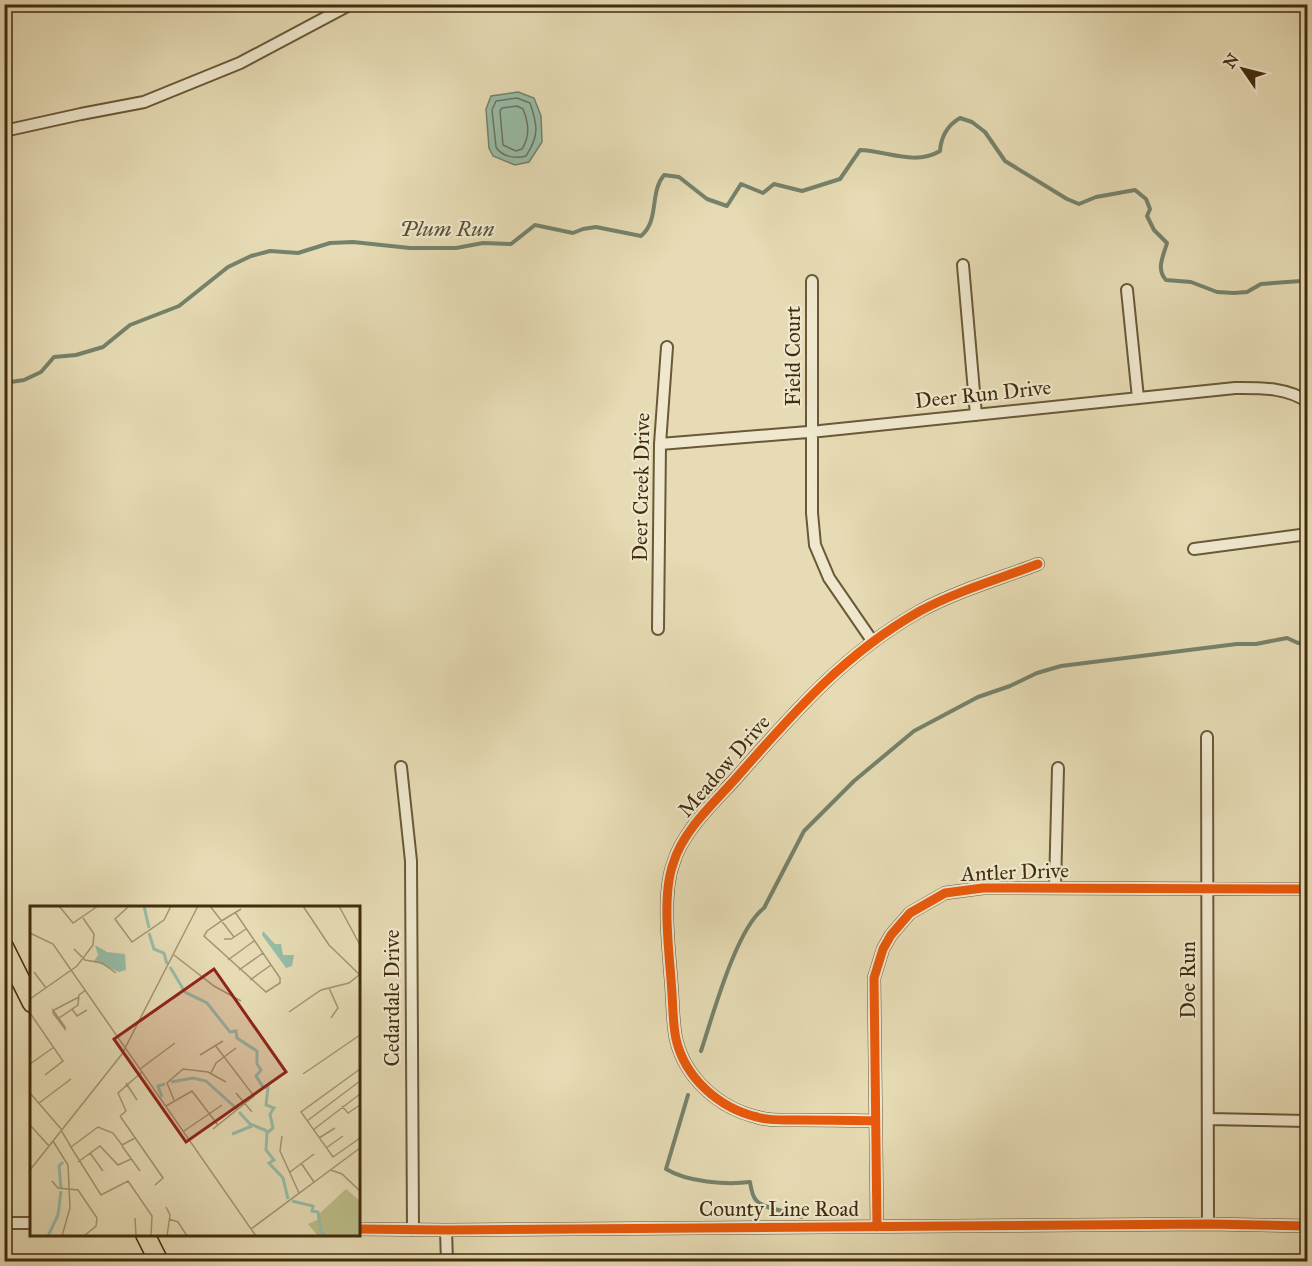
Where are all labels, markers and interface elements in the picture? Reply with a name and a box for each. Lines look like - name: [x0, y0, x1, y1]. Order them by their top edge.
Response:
- north arrow: [1213, 39, 1273, 99]
- text: N: [1219, 49, 1243, 72]
- water label: Plum Run: [400, 215, 495, 242]
- street label: Field Court: [780, 305, 806, 406]
- street label: Deer Run Drive: [914, 374, 1053, 414]
- street label: Deer Creek Drive: [627, 412, 655, 562]
- street label: Meadow Drive: [672, 709, 776, 822]
- street label: Antler Drive: [960, 857, 1070, 887]
- inset map: [30, 906, 360, 1236]
- street label: Cedardale Drive: [379, 929, 405, 1067]
- street label: Doe Run: [1175, 941, 1201, 1019]
- street label: County Line Road: [699, 1196, 859, 1222]

